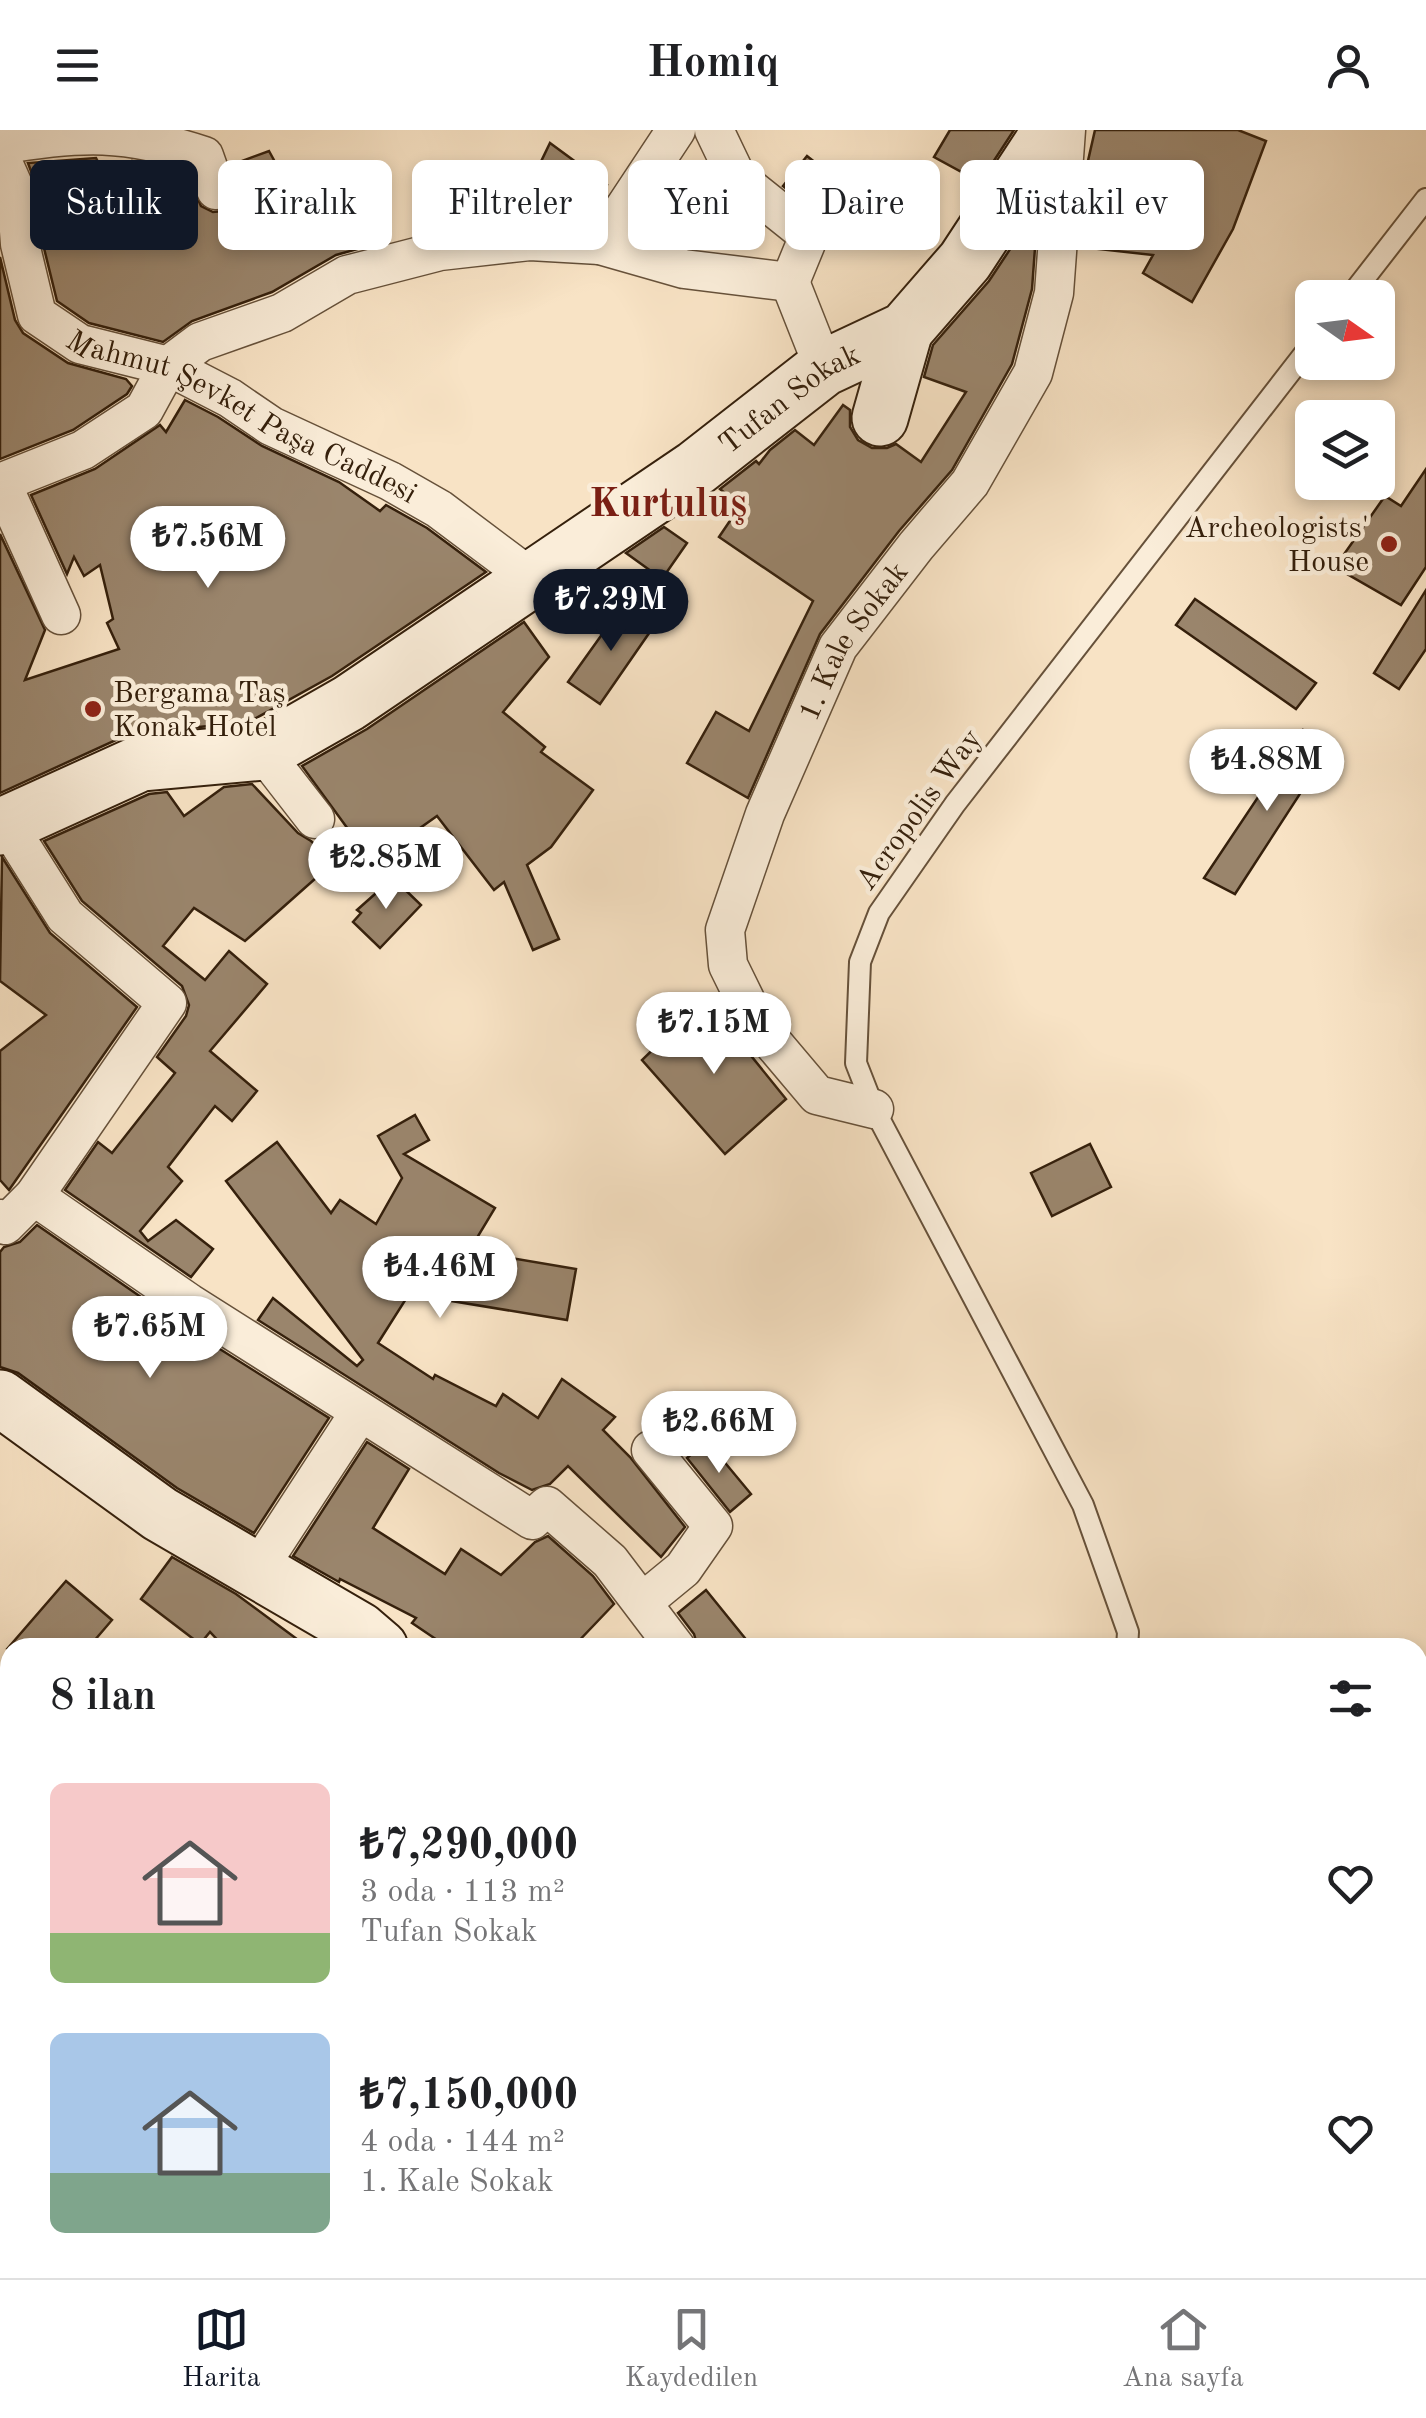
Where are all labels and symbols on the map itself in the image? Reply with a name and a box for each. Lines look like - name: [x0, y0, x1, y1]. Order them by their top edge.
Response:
- north arrow: [1295, 280, 1395, 380]
- street label: Mahmut Şevket Paşa Caddesi: [60, 326, 422, 510]
- street label: Tufan Sokak: [714, 340, 865, 461]
- district label: Kurtuluş: [589, 486, 747, 526]
- pin: ₺7.56M: [127, 506, 289, 591]
- place label: Archeologists' House: [1185, 514, 1369, 578]
- marker: Archeologists' House: [1378, 533, 1400, 555]
- street label: 1. Kale Sokak: [795, 557, 915, 726]
- pin: ₺7.29M: [530, 569, 692, 654]
- place label: Bergama Taş Konak Hotel: [113, 679, 286, 743]
- marker: Bergama Taş Konak Hotel: [82, 698, 104, 720]
- street label: Acropolis Way: [851, 724, 988, 896]
- pin: ₺4.88M: [1186, 729, 1348, 814]
- pin: ₺2.85M: [305, 827, 467, 912]
- pin: ₺7.15M: [633, 992, 795, 1077]
- pin: ₺4.46M: [359, 1236, 521, 1321]
- pin: ₺7.65M: [69, 1296, 231, 1381]
- pin: ₺2.66M: [638, 1391, 800, 1476]

